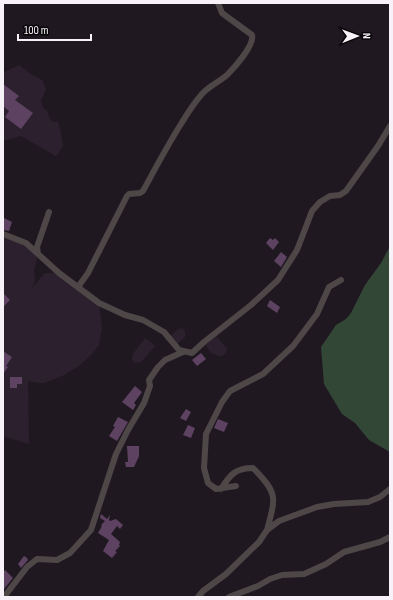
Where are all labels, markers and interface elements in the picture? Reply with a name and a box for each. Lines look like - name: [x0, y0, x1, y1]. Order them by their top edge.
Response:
- scale bar: [18, 16, 91, 42]
- north arrow: [337, 16, 377, 56]
- text: 100 m: [24, 23, 49, 38]
- text: N: [360, 33, 373, 39]

